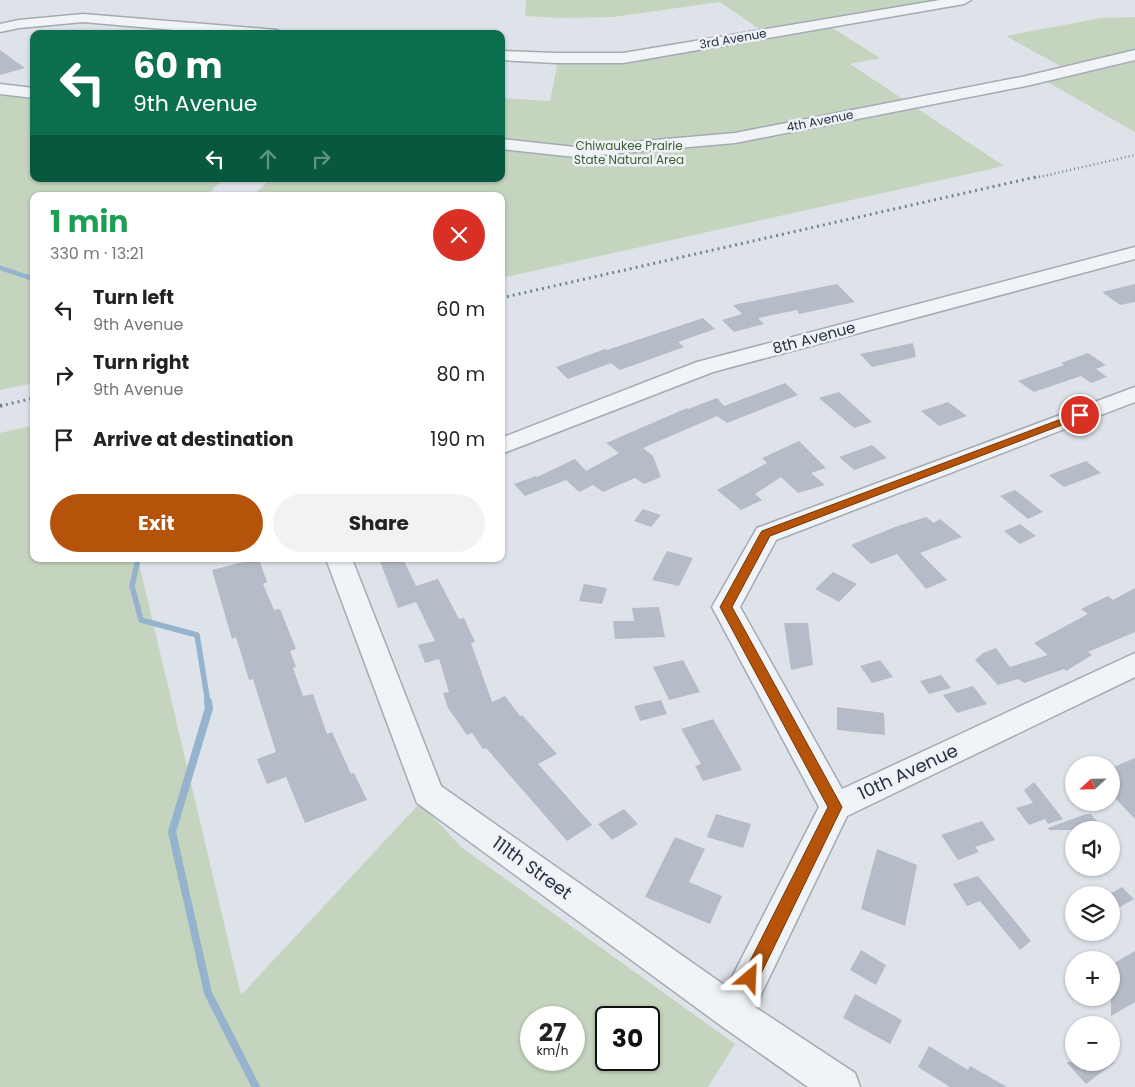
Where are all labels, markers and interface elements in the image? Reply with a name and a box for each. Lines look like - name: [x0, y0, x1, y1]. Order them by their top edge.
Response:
- street label: 3rd Avenue: [698, 24, 768, 53]
- text: 60 m: [133, 41, 223, 90]
- icon: left: [50, 50, 115, 115]
- text: 9th Avenue: [133, 88, 257, 119]
- street label: 4th Avenue: [785, 106, 855, 135]
- park label: Chiwaukee Prairie State Natural Area: [574, 137, 684, 168]
- icon: left: [201, 145, 229, 173]
- icon: ahead: [254, 145, 282, 173]
- icon: right: [307, 145, 335, 173]
- text: 1 min: [50, 200, 128, 243]
- button: close: [433, 209, 485, 261]
- text: 330 m · 13:21: [50, 242, 144, 265]
- text: Turn left: [93, 284, 174, 311]
- icon: left: [50, 296, 78, 324]
- text: 60 m: [436, 296, 485, 323]
- text: 9th Avenue: [93, 313, 184, 336]
- street label: 8th Avenue: [770, 316, 858, 359]
- text: Turn right: [93, 349, 189, 376]
- icon: right: [50, 361, 78, 389]
- text: 80 m: [436, 361, 485, 388]
- text: 9th Avenue: [93, 378, 184, 401]
- pin: [1059, 394, 1101, 436]
- icon: arrive: [1066, 401, 1094, 429]
- icon: arrive: [50, 426, 78, 454]
- text: Arrive at destination: [93, 426, 294, 453]
- text: 190 m: [430, 426, 485, 453]
- button: Exit: [50, 494, 263, 552]
- button: Share: [273, 494, 485, 552]
- street label: 10th Avenue: [854, 737, 962, 806]
- north arrow: [1065, 756, 1120, 811]
- map controls: [1065, 756, 1120, 1071]
- button: sound: [1065, 821, 1120, 876]
- street label: 111th Street: [487, 830, 577, 905]
- button: layers: [1065, 886, 1120, 941]
- position arrow: [723, 951, 775, 1003]
- button: +: [1065, 951, 1120, 1006]
- speed limit sign: 30: [595, 1006, 660, 1071]
- text: 27: [539, 1015, 566, 1050]
- button: −: [1065, 1016, 1120, 1071]
- text: km/h: [537, 1042, 568, 1059]

